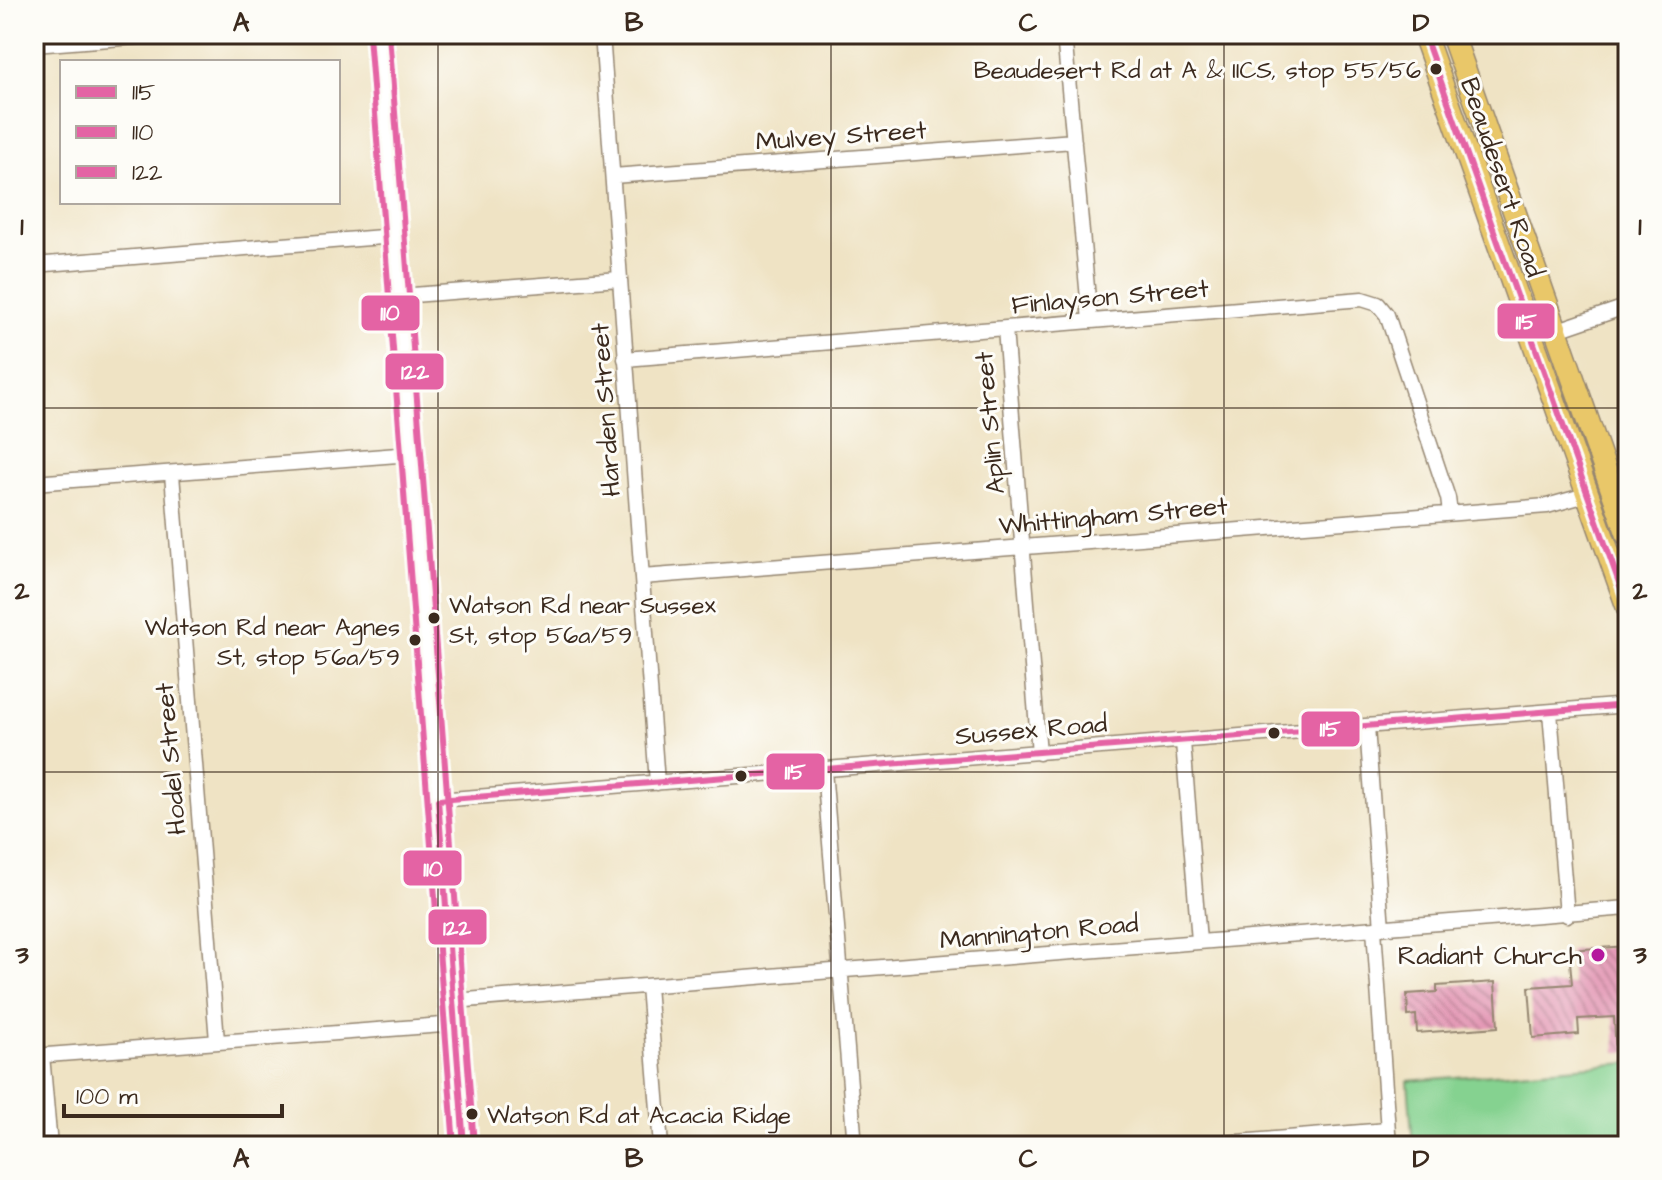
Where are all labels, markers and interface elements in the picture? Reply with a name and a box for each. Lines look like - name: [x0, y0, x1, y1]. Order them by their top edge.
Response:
- text: A: [233, 5, 250, 41]
- text: B: [625, 5, 644, 41]
- text: C: [1019, 5, 1038, 41]
- text: D: [1413, 5, 1430, 41]
- place label: Beaudesert Rd at A & IICS, stop 55/56: [974, 54, 1421, 88]
- legend: [60, 60, 340, 204]
- marker: Beaudesert Rd at A & IICS, stop 55/56: [1428, 61, 1444, 77]
- street label: Beaudesert Road: [1451, 73, 1553, 282]
- text: 115: [132, 76, 155, 110]
- street label: Mulvey Street: [754, 112, 928, 162]
- text: 110: [132, 116, 153, 150]
- text: 122: [132, 156, 163, 190]
- text: 1: [20, 209, 24, 245]
- text: 1: [1638, 209, 1642, 245]
- street label: Finlayson Street: [1010, 270, 1211, 326]
- line badge: 110: [360, 294, 421, 332]
- text: 110: [380, 298, 400, 329]
- line badge: 115: [1496, 302, 1556, 340]
- text: 115: [1515, 307, 1537, 338]
- street label: Harden Street: [582, 321, 630, 498]
- street label: Aplin Street: [966, 350, 1014, 496]
- line badge: 122: [384, 352, 445, 391]
- text: 122: [401, 357, 429, 388]
- street label: Whittingham Street: [997, 488, 1230, 546]
- text: 2: [14, 573, 30, 609]
- text: 2: [1632, 573, 1648, 609]
- place label: Watson Rd near Sussex St, stop 56a/59: [449, 589, 716, 653]
- marker: Watson Rd near Sussex St, stop 56a/59: [426, 610, 442, 626]
- place label: Watson Rd near Agnes St, stop 56a/59: [145, 611, 400, 675]
- marker: Watson Rd near Agnes St, stop 56a/59: [407, 632, 423, 648]
- street label: Hodel Street: [146, 681, 196, 836]
- street label: Sussex Road: [954, 705, 1109, 755]
- line badge: 115: [1300, 710, 1361, 748]
- text: 115: [1319, 714, 1341, 745]
- unlabelled marker: [1266, 725, 1282, 741]
- line badge: 115: [765, 752, 826, 791]
- text: 115: [784, 757, 806, 788]
- unlabelled marker: [733, 768, 749, 784]
- line badge: 110: [402, 849, 463, 887]
- text: 110: [423, 854, 443, 885]
- street label: Mannington Road: [938, 905, 1140, 961]
- line badge: 122: [427, 908, 488, 946]
- text: 122: [443, 913, 471, 944]
- text: 3: [14, 937, 29, 973]
- text: 3: [1632, 937, 1647, 973]
- place label: Radiant Church: [1398, 938, 1582, 974]
- marker: Radiant Church: [1589, 946, 1607, 964]
- scale bar: [64, 1068, 282, 1118]
- text: 100 m: [76, 1080, 138, 1114]
- place label: Watson Rd at Acacia Ridge: [487, 1099, 791, 1134]
- marker: Watson Rd at Acacia Ridge: [464, 1106, 480, 1122]
- text: A: [233, 1141, 250, 1177]
- text: B: [625, 1141, 644, 1177]
- text: C: [1019, 1141, 1038, 1177]
- text: D: [1413, 1141, 1430, 1177]

